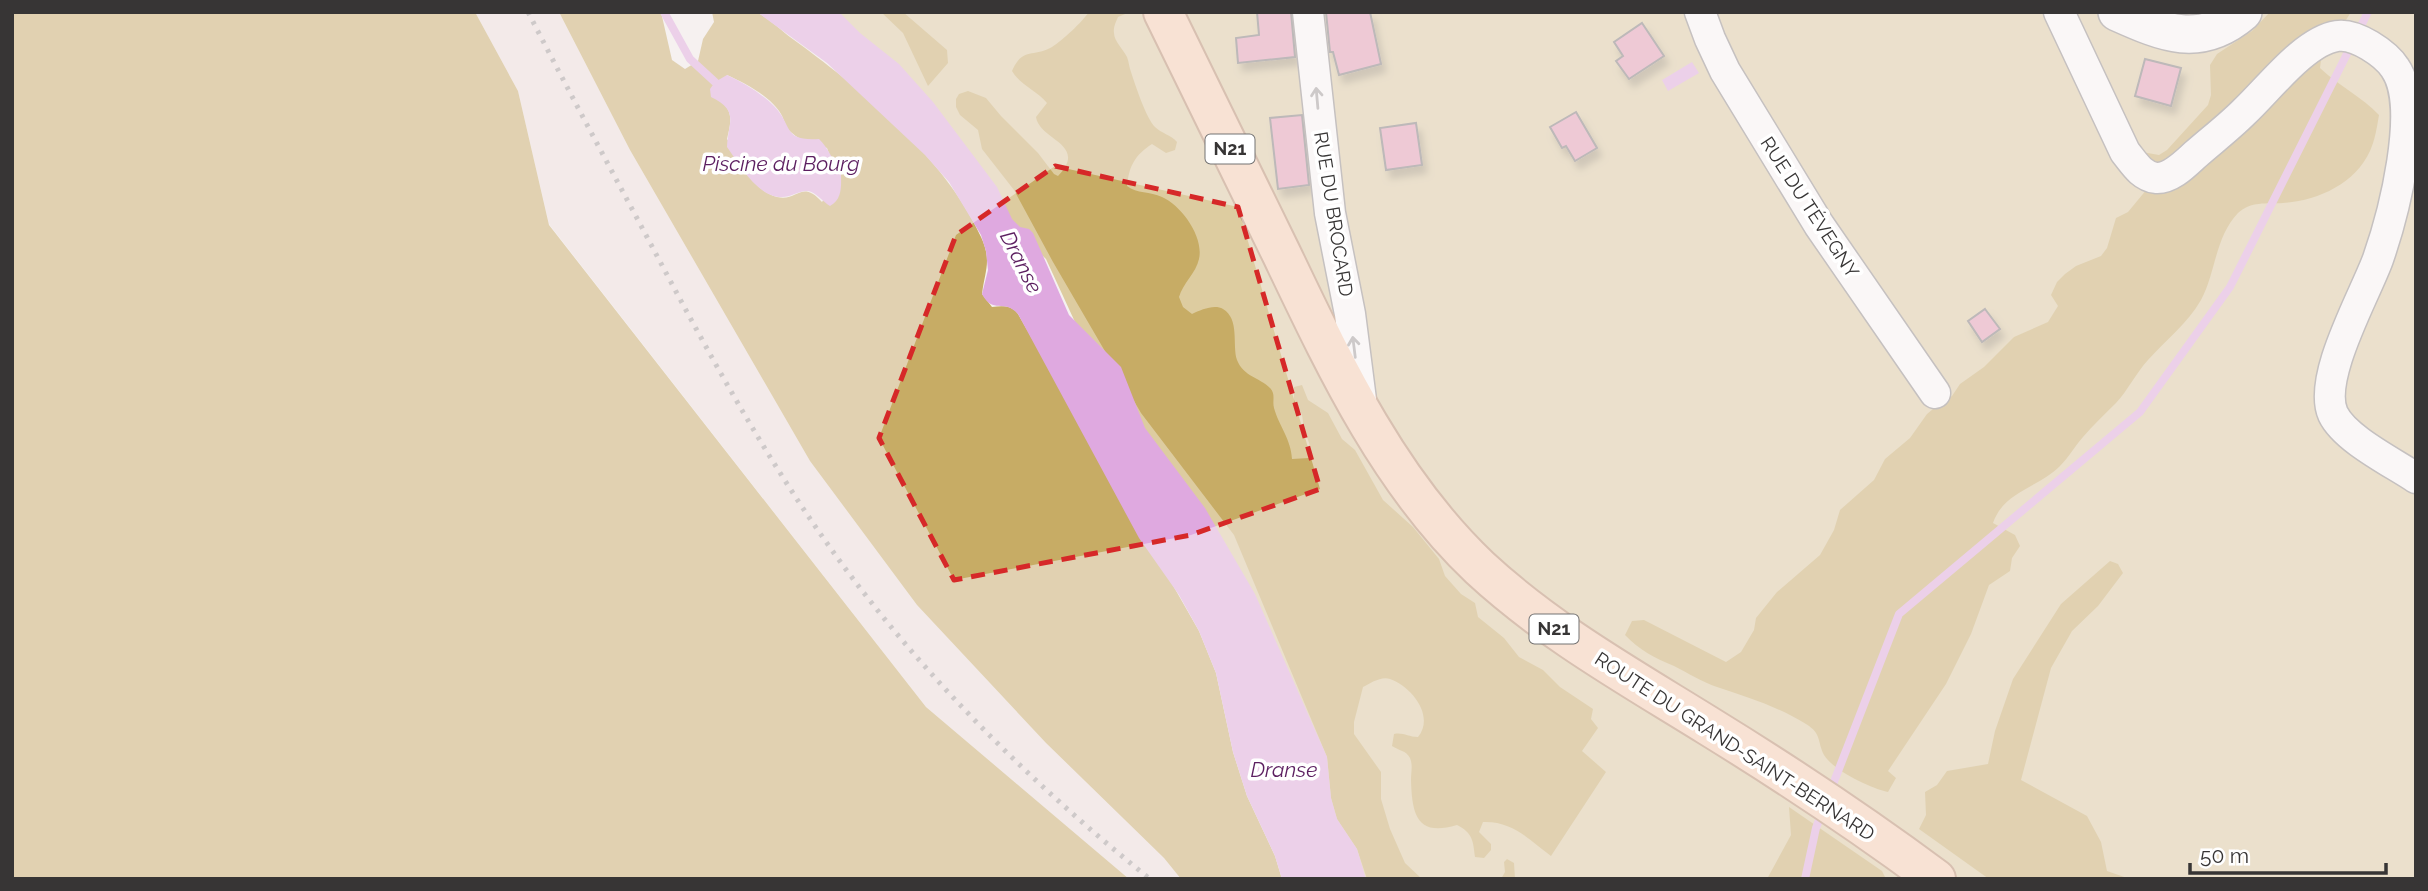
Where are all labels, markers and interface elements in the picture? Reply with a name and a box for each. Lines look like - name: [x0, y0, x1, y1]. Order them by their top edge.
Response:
- one-way arrow: [1310, 87, 1323, 110]
- street label: RUE DU BROCARD: [1310, 130, 1358, 298]
- street label: RUE DU TÉVEGNY: [1756, 132, 1864, 282]
- road number: N21: [1206, 134, 1254, 164]
- water label: Piscine du Bourg: [702, 151, 860, 176]
- water label: Dranse: [995, 226, 1048, 297]
- one-way arrow: [1348, 336, 1361, 359]
- road number: N21: [1530, 614, 1578, 644]
- street label: ROUTE DU GRAND-SAINT-BERNARD: [1591, 647, 1879, 845]
- water label: Dranse: [1251, 757, 1317, 782]
- scale bar: [2190, 832, 2386, 876]
- text: 50 m: [2200, 843, 2249, 868]

